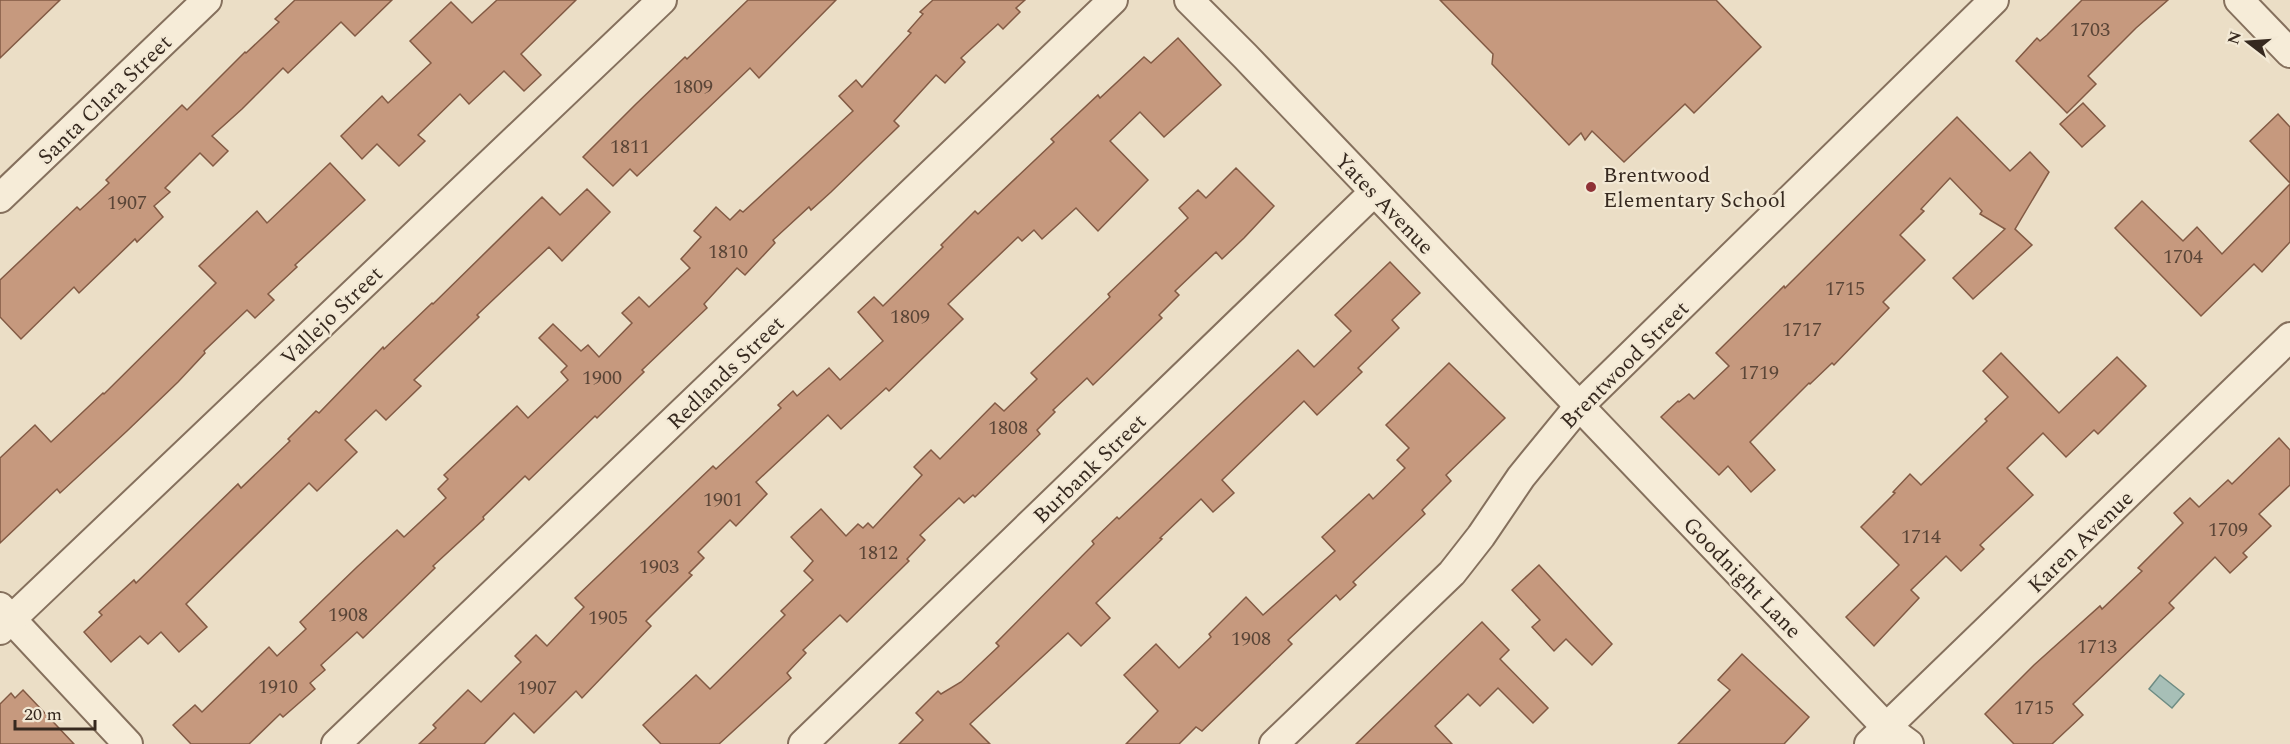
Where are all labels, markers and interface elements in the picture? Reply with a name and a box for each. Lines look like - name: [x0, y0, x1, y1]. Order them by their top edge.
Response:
- north arrow: [2218, 12, 2278, 72]
- house number: 1703: [2070, 15, 2110, 45]
- street label: Santa Clara Street: [30, 27, 180, 173]
- text: N: [2221, 28, 2248, 48]
- house number: 1809: [673, 72, 713, 102]
- house number: 1811: [610, 132, 650, 162]
- street label: Yates Avenue: [1327, 145, 1441, 263]
- place label: Brentwood Elementary School: [1603, 159, 1786, 217]
- marker: Brentwood Elementary School: [1584, 180, 1598, 194]
- house number: 1907: [107, 188, 147, 218]
- house number: 1810: [708, 237, 748, 267]
- house number: 1704: [2163, 242, 2203, 272]
- street label: Vallejo Street: [273, 258, 391, 374]
- house number: 1715: [1825, 274, 1865, 304]
- street label: Brentwood Street: [1553, 293, 1697, 437]
- house number: 1809: [890, 302, 930, 332]
- street label: Redlands Street: [660, 308, 793, 438]
- house number: 1717: [1782, 315, 1822, 345]
- house number: 1719: [1739, 358, 1779, 388]
- house number: 1900: [582, 363, 622, 393]
- street label: Burbank Street: [1026, 406, 1155, 532]
- house number: 1808: [988, 413, 1028, 443]
- street label: Karen Avenue: [2021, 483, 2142, 601]
- house number: 1901: [703, 485, 743, 515]
- street label: Goodnight Lane: [1675, 509, 1809, 647]
- house number: 1709: [2208, 515, 2248, 545]
- house number: 1714: [1901, 522, 1941, 552]
- house number: 1812: [858, 538, 898, 568]
- house number: 1903: [639, 552, 679, 582]
- house number: 1908: [328, 600, 368, 630]
- house number: 1905: [588, 603, 628, 633]
- house number: 1908: [1231, 624, 1271, 654]
- house number: 1713: [2077, 632, 2117, 662]
- house number: 1910: [258, 672, 298, 702]
- house number: 1907: [517, 673, 557, 703]
- scale bar: [15, 693, 94, 731]
- house number: 1715: [2014, 693, 2054, 723]
- text: 20 m: [24, 701, 62, 728]

